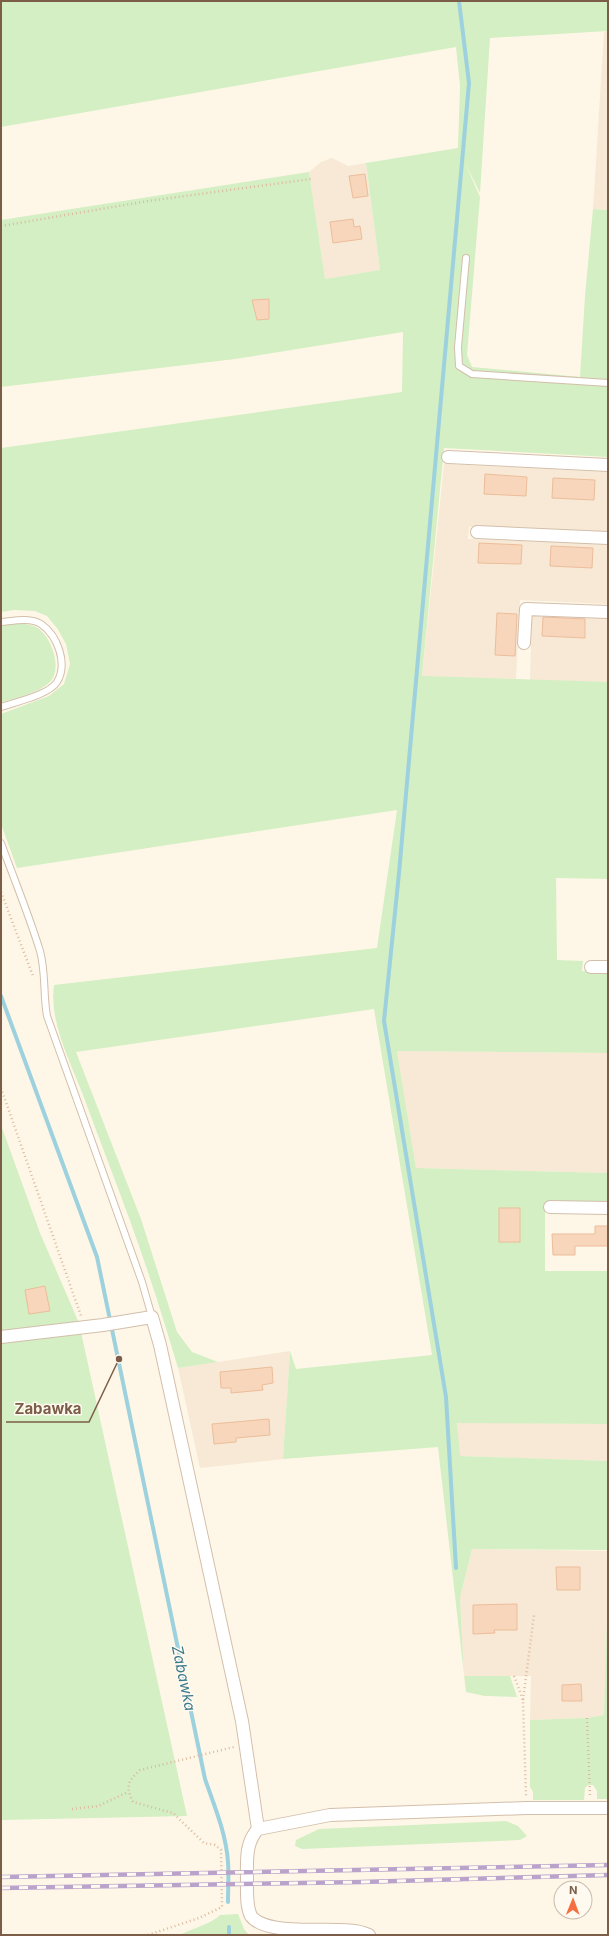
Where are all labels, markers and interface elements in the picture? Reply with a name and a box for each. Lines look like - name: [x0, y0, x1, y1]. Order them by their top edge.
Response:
- callout: Zabawka: [6, 1395, 89, 1422]
- text: Zabawka: [14, 1399, 82, 1418]
- water label: Zabawka: [168, 1644, 200, 1712]
- north arrow: [553, 1880, 593, 1920]
- text: N: [569, 1883, 577, 1897]

